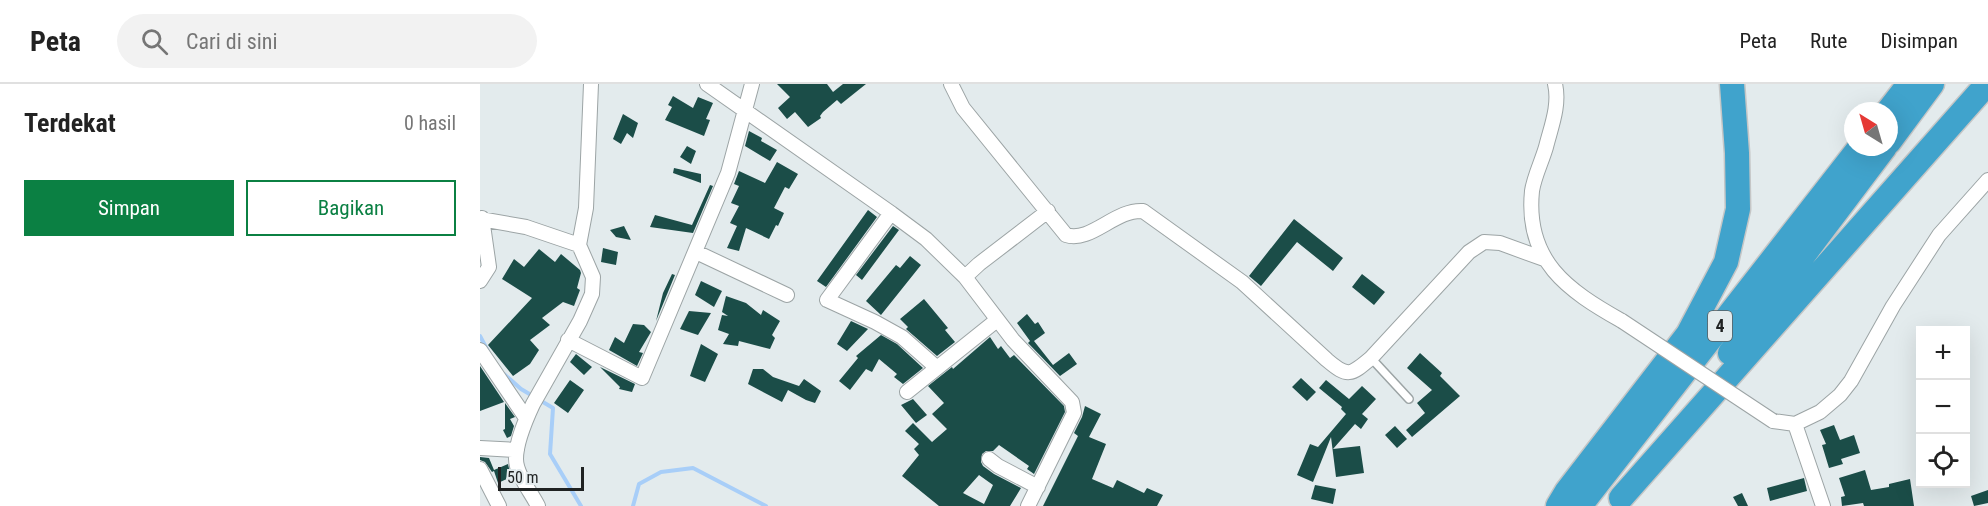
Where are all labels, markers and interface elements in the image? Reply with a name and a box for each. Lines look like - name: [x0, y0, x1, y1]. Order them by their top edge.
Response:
- search box: [117, 14, 537, 68]
- text: Peta: [30, 25, 81, 58]
- icon: search: [138, 25, 171, 58]
- text: Cari di sini: [186, 29, 278, 54]
- text: Peta: [1739, 29, 1777, 53]
- text: Rute: [1810, 29, 1847, 53]
- text: Disimpan: [1880, 29, 1958, 53]
- north arrow: [1844, 102, 1898, 156]
- text: Terdekat: [24, 108, 116, 138]
- text: 0 hasil: [404, 111, 456, 135]
- button: Simpan: [24, 180, 234, 236]
- button: Bagikan: [246, 180, 456, 236]
- road number: 4: [1708, 311, 1732, 341]
- map controls: [1916, 326, 1970, 488]
- button: +: [1916, 326, 1970, 380]
- button: −: [1916, 380, 1970, 434]
- button: locate: [1916, 434, 1970, 488]
- scale bar: [498, 464, 584, 492]
- text: 50 m: [507, 468, 539, 487]

